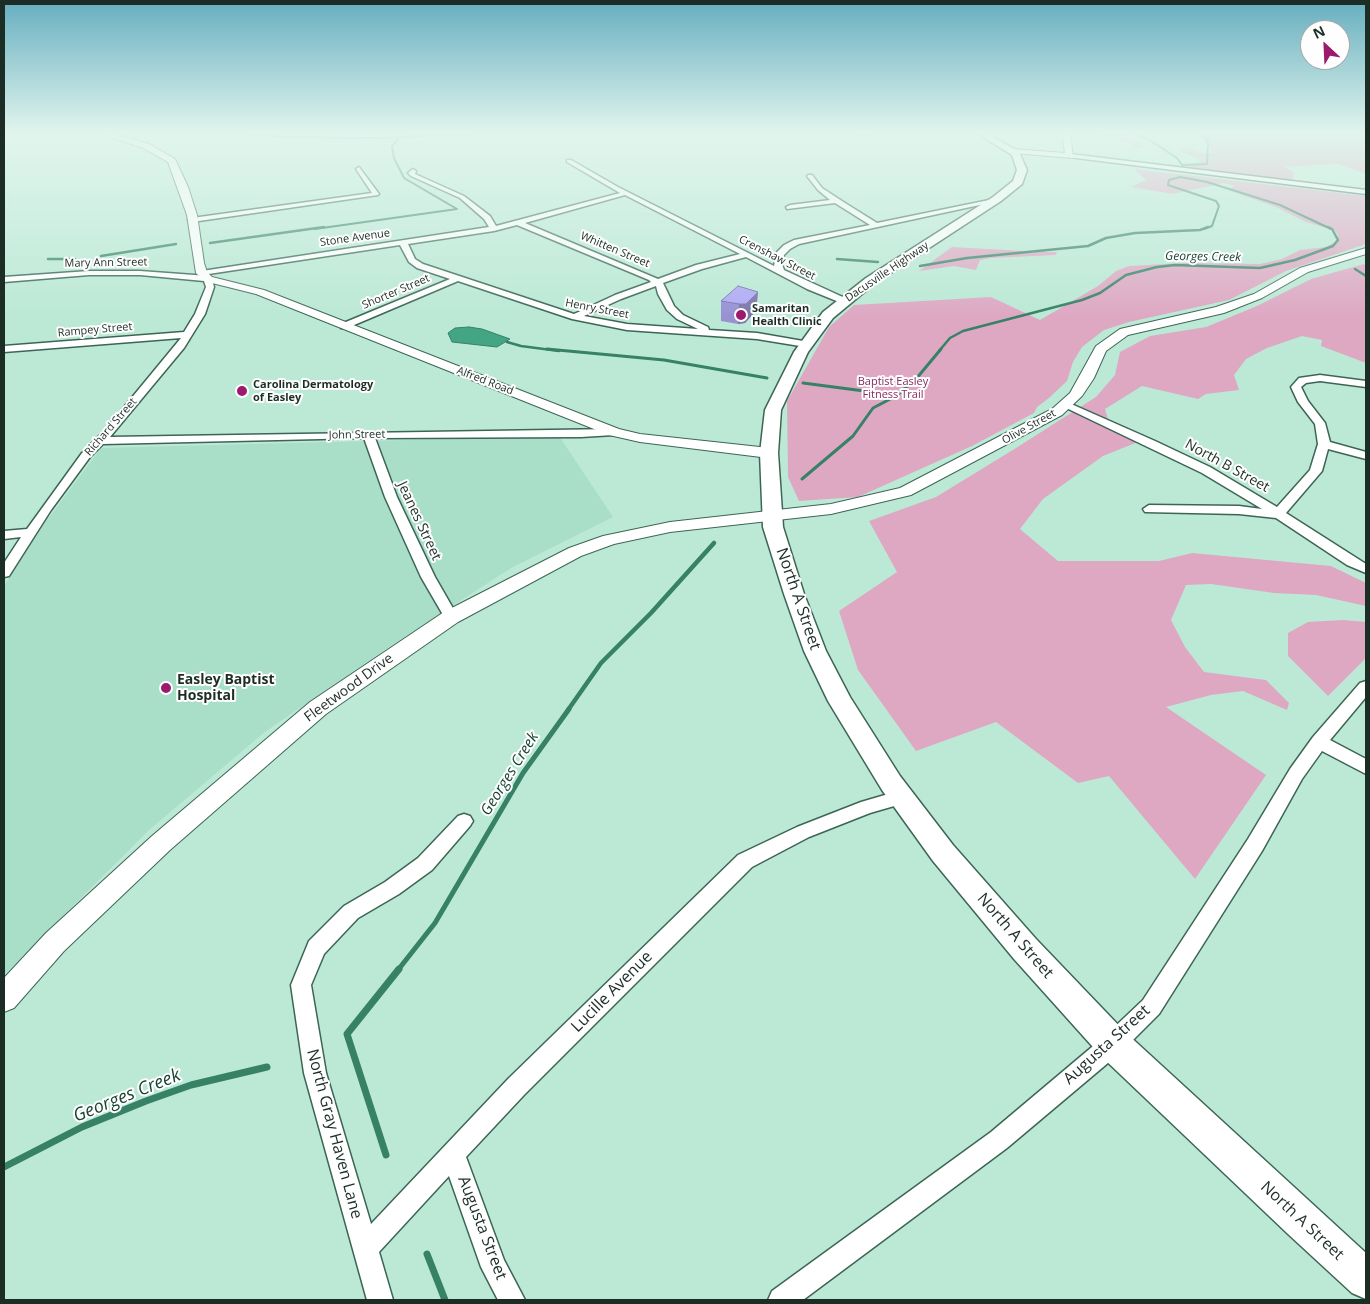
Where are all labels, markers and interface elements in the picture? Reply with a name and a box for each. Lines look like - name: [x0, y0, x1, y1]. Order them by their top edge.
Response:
- north arrow: [1300, 20, 1350, 70]
- text: N: [1310, 21, 1328, 43]
- street label: Stone Avenue: [319, 227, 391, 249]
- street label: Whitten Street: [578, 229, 652, 271]
- street label: Crenshaw Street: [736, 233, 818, 283]
- street label: Dacusville Highway: [843, 239, 931, 305]
- water label: Georges Creek: [1165, 249, 1241, 265]
- street label: Mary Ann Street: [64, 256, 148, 270]
- street label: Shorter Street: [360, 272, 432, 312]
- street label: Henry Street: [564, 296, 630, 322]
- place label: Samaritan Health Clinic: [752, 302, 822, 328]
- marker: Samaritan Health Clinic: [734, 308, 748, 322]
- street label: Rampey Street: [57, 320, 133, 340]
- street label: Alfred Road: [455, 364, 515, 398]
- park label: Baptist Easley Fitness Trail: [858, 375, 928, 401]
- place label: Carolina Dermatology of Easley: [253, 378, 373, 404]
- marker: Carolina Dermatology of Easley: [235, 384, 249, 398]
- street label: Richard Street: [82, 395, 140, 459]
- street label: Olive Street: [1000, 407, 1058, 447]
- street label: John Street: [329, 428, 385, 442]
- street label: North B Street: [1182, 436, 1272, 496]
- street label: Jeanes Street: [393, 479, 445, 563]
- street label: North A Street: [772, 545, 824, 653]
- street label: Fleetwood Drive: [301, 650, 397, 726]
- place label: Easley Baptist Hospital: [177, 672, 275, 704]
- marker: Easley Baptist Hospital: [159, 681, 173, 695]
- water label: Georges Creek: [477, 729, 543, 819]
- street label: North A Street: [973, 889, 1057, 983]
- street label: Lucille Avenue: [567, 947, 657, 1037]
- street label: Augusta Street: [1060, 1001, 1154, 1089]
- street label: North Gray Haven Lane: [302, 1047, 366, 1221]
- water label: Georges Creek: [70, 1065, 184, 1127]
- street label: Augusta Street: [453, 1173, 511, 1283]
- street label: North A Street: [1256, 1178, 1348, 1264]

